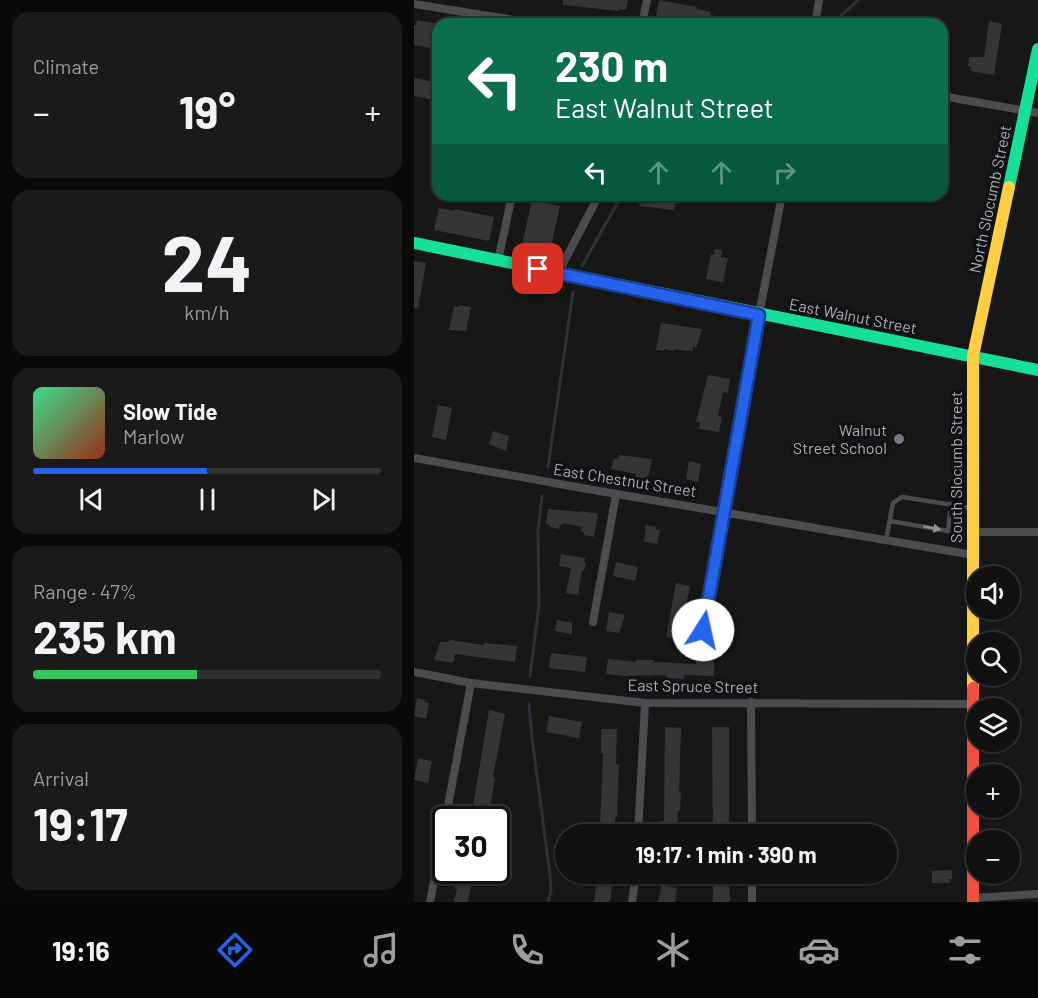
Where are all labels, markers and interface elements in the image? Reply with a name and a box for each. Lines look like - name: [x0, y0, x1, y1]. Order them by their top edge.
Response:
- text: 230 m: [555, 40, 668, 90]
- icon: left: [456, 42, 534, 120]
- text: Climate: [33, 54, 99, 78]
- text: 19°: [179, 84, 235, 138]
- text: East Walnut Street: [555, 91, 774, 123]
- text: −: [33, 92, 50, 132]
- text: +: [365, 92, 381, 132]
- street label: North Slocumb Street: [965, 123, 1014, 275]
- icon: left: [579, 156, 612, 189]
- icon: ahead: [642, 156, 675, 189]
- icon: ahead: [705, 156, 738, 189]
- icon: right: [768, 156, 801, 189]
- text: 24: [162, 214, 252, 308]
- pin: [512, 243, 563, 294]
- icon: arrive: [521, 252, 554, 285]
- street label: East Walnut Street: [788, 294, 919, 337]
- text: km/h: [184, 300, 230, 324]
- street label: South Slocumb Street: [946, 391, 965, 543]
- text: Slow Tide: [123, 398, 218, 424]
- place label: Walnut Street School: [793, 420, 887, 457]
- text: Marlow: [123, 424, 184, 448]
- marker: Walnut Street School: [892, 432, 906, 446]
- street label: East Chestnut Street: [552, 459, 698, 500]
- icon: previous: [75, 483, 108, 516]
- icon: pause: [191, 483, 224, 516]
- icon: next: [307, 483, 340, 516]
- one-way arrow: [923, 524, 942, 533]
- map controls: [966, 566, 1020, 884]
- button: sound: [966, 566, 1020, 620]
- text: Range · 47%: [33, 579, 137, 603]
- position arrow: [671, 598, 735, 662]
- text: 235 km: [33, 609, 177, 663]
- button: search: [966, 632, 1020, 686]
- street label: East Spruce Street: [627, 675, 759, 696]
- button: layers: [966, 698, 1020, 752]
- button: +: [966, 764, 1020, 818]
- text: Arrival: [33, 766, 89, 790]
- text: 19:17: [33, 796, 127, 850]
- speed limit sign: 30: [432, 806, 510, 884]
- button: −: [966, 830, 1020, 884]
- text: 19:17 · 1 min · 390 m: [635, 841, 817, 867]
- icon: directions: [214, 929, 256, 971]
- icon: music: [360, 929, 402, 971]
- icon: phone: [506, 929, 548, 971]
- icon: climate: [652, 929, 694, 971]
- icon: car: [798, 929, 840, 971]
- icon: filters: [944, 929, 986, 971]
- text: 19:16: [52, 934, 110, 966]

